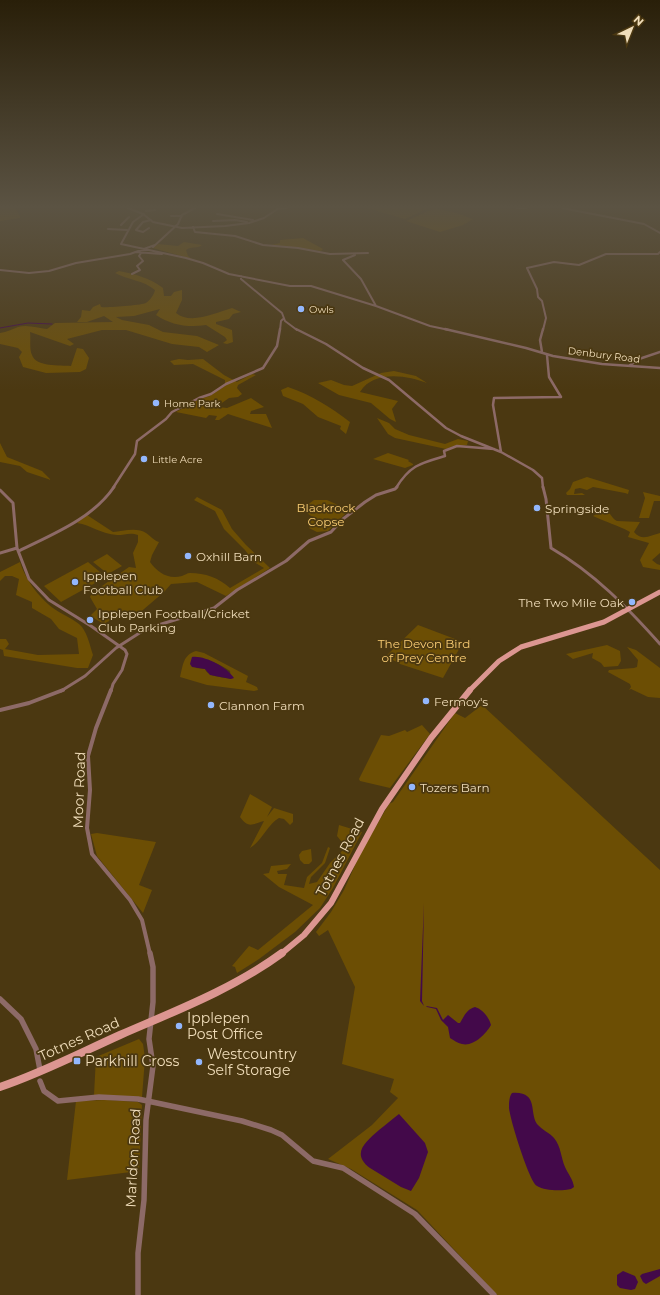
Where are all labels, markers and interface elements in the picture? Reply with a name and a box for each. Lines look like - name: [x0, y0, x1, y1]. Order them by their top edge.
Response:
- north arrow: [612, 8, 652, 48]
- text: N: [631, 13, 647, 29]
- place label: Owls: [309, 303, 334, 316]
- marker: Owls: [296, 304, 306, 314]
- street label: Denbury Road: [567, 344, 641, 366]
- place label: Home Park: [164, 397, 221, 410]
- marker: Home Park: [151, 398, 161, 408]
- place label: Little Acre: [152, 453, 203, 466]
- marker: Little Acre: [139, 454, 149, 464]
- park label: Blackrock Copse: [296, 500, 356, 529]
- place label: Springside: [545, 501, 609, 516]
- marker: Springside: [532, 503, 542, 513]
- place label: Oxhill Barn: [196, 549, 262, 564]
- marker: Oxhill Barn: [183, 551, 193, 561]
- place label: Ipplepen Football Club: [83, 568, 163, 597]
- marker: Ipplepen Football Club: [70, 577, 80, 587]
- place label: The Two Mile Oak: [518, 595, 625, 610]
- marker: The Two Mile Oak: [627, 597, 637, 607]
- place label: Ipplepen Football/Cricket Club Parking: [98, 606, 250, 635]
- marker: Ipplepen Football/Cricket Club Parking: [85, 615, 95, 625]
- park label: The Devon Bird of Prey Centre: [378, 636, 470, 665]
- place label: Fermoy's: [434, 694, 488, 709]
- marker: Fermoy's: [421, 696, 431, 706]
- place label: Clannon Farm: [219, 698, 305, 713]
- marker: Clannon Farm: [206, 700, 216, 710]
- street label: Moor Road: [69, 751, 89, 829]
- place label: Tozers Barn: [420, 780, 490, 795]
- marker: Tozers Barn: [407, 782, 417, 792]
- street label: Totnes Road: [312, 814, 368, 900]
- place label: Ipplepen Post Office: [187, 1009, 263, 1043]
- street label: Totnes Road: [36, 1013, 122, 1065]
- marker: Ipplepen Post Office: [174, 1021, 184, 1031]
- place label: Westcountry Self Storage: [207, 1045, 297, 1079]
- place label: Parkhill Cross: [85, 1052, 179, 1070]
- marker: Parkhill Cross: [72, 1056, 82, 1066]
- marker: Westcountry Self Storage: [194, 1057, 204, 1067]
- street label: Marldon Road: [121, 1108, 145, 1208]

